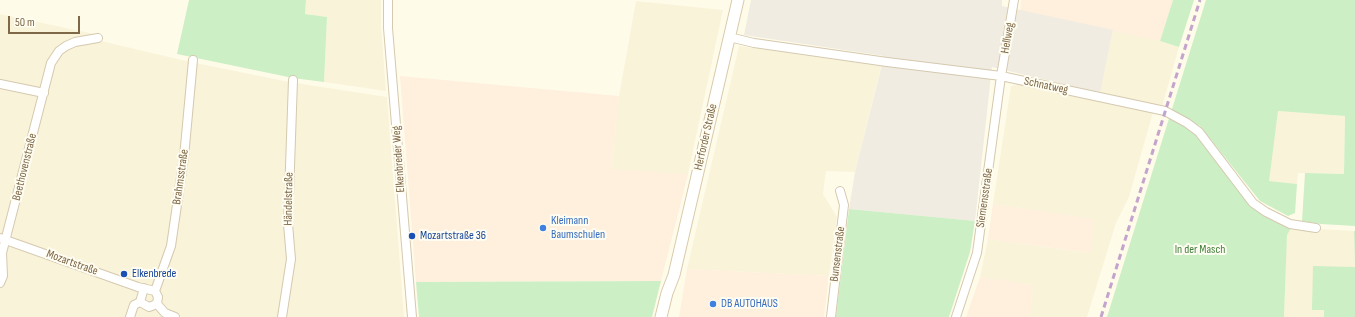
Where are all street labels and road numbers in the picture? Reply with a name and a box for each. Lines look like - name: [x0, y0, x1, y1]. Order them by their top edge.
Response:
- street label: Hellweg: [998, 21, 1018, 55]
- street label: Schnatweg: [1023, 74, 1069, 98]
- street label: Herforder Straße: [691, 102, 721, 172]
- street label: Elkenbreder Weg: [389, 125, 409, 193]
- street label: Beethovenstraße: [10, 132, 40, 202]
- street label: Brahmsstraße: [170, 148, 192, 206]
- street label: Siemensstraße: [974, 167, 996, 229]
- street label: Händelstraße: [281, 172, 297, 226]
- street label: Bunsenstraße: [827, 226, 849, 282]
- street label: Mozartstraße: [44, 247, 100, 279]

